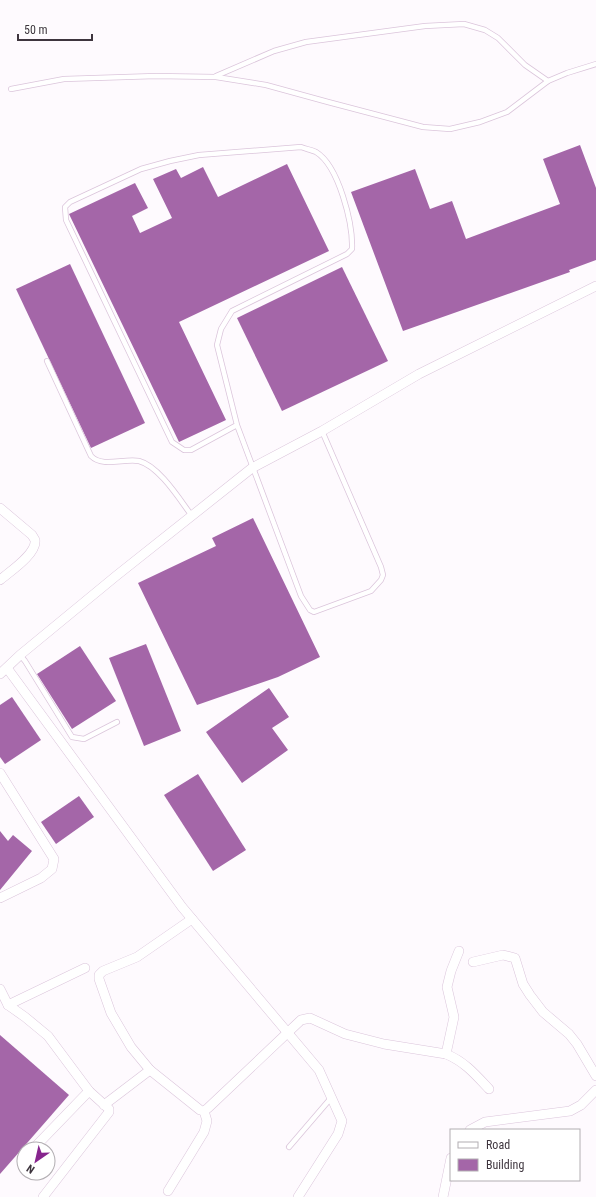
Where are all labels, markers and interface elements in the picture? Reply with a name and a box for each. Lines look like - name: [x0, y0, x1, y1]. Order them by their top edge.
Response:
- scale bar: [18, 16, 92, 42]
- text: 50 m: [24, 23, 48, 37]
- legend: [450, 1129, 580, 1181]
- text: Road: [486, 1138, 510, 1152]
- north arrow: [16, 1141, 56, 1181]
- text: Building: [486, 1158, 524, 1172]
- text: N: [24, 1161, 37, 1176]

